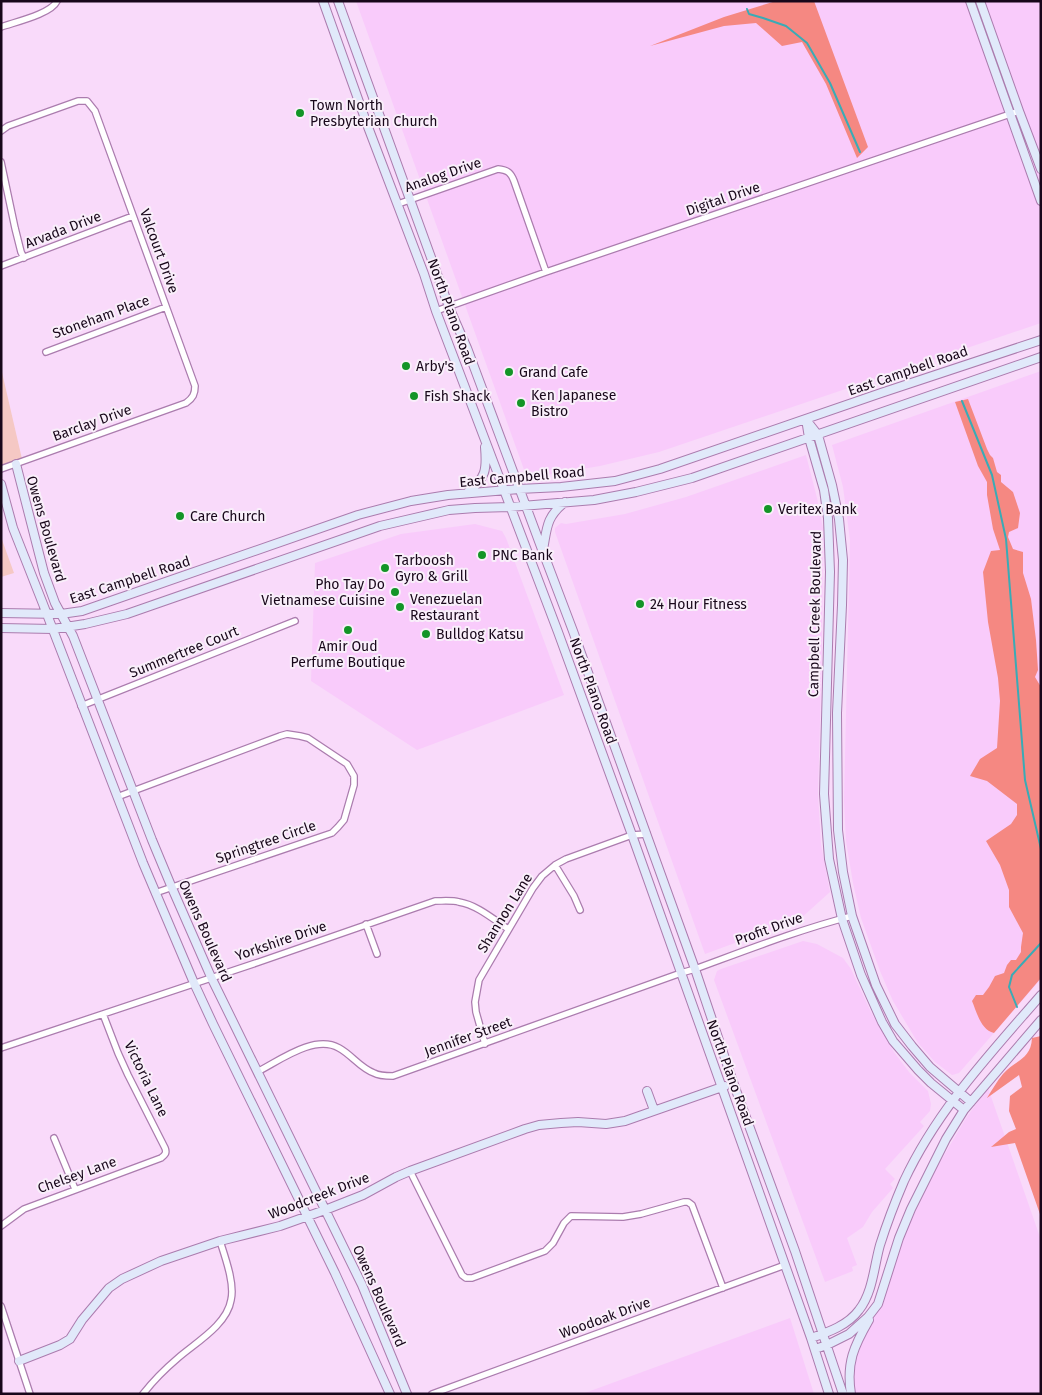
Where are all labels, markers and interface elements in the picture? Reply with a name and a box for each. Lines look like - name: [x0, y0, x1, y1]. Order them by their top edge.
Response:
- place label: Town North Presbyterian Church: [310, 97, 437, 130]
- marker: Town North Presbyterian Church: [294, 107, 306, 119]
- street label: Analog Drive: [403, 154, 483, 196]
- street label: Digital Drive: [684, 178, 762, 220]
- street label: Valcourt Drive: [136, 207, 182, 295]
- street label: Arvada Drive: [23, 208, 103, 252]
- street label: North Plano Road: [424, 256, 478, 368]
- street label: Stoneham Place: [50, 292, 152, 342]
- street label: East Campbell Road: [846, 342, 970, 400]
- place label: Arby's: [416, 358, 454, 375]
- marker: Arby's: [400, 360, 412, 372]
- place label: Grand Cafe: [519, 364, 588, 381]
- marker: Grand Cafe: [503, 366, 515, 378]
- place label: Ken Japanese Bistro: [531, 387, 616, 420]
- place label: Fish Shack: [424, 388, 491, 405]
- marker: Fish Shack: [408, 390, 420, 402]
- marker: Ken Japanese Bistro: [515, 397, 527, 409]
- street label: Barclay Drive: [50, 401, 134, 445]
- street label: East Campbell Road: [459, 463, 585, 491]
- street label: Owens Boulevard: [23, 474, 69, 584]
- place label: Veritex Bank: [778, 501, 858, 518]
- marker: Veritex Bank: [762, 503, 774, 515]
- place label: Care Church: [190, 508, 266, 525]
- marker: Care Church: [174, 510, 186, 522]
- street label: Campbell Creek Boulevard: [805, 531, 825, 697]
- place label: PNC Bank: [492, 547, 554, 564]
- marker: PNC Bank: [476, 549, 488, 561]
- street label: East Campbell Road: [68, 552, 192, 608]
- place label: Tarboosh Gyro & Grill: [395, 552, 468, 585]
- marker: Tarboosh Gyro & Grill: [379, 562, 391, 574]
- place label: Pho Tay Do Vietnamese Cuisine: [261, 576, 385, 609]
- marker: Pho Tay Do Vietnamese Cuisine: [389, 586, 401, 598]
- place label: Venezuelan Restaurant: [410, 591, 482, 624]
- place label: 24 Hour Fitness: [650, 596, 747, 613]
- marker: 24 Hour Fitness: [634, 598, 646, 610]
- marker: Venezuelan Restaurant: [394, 601, 406, 613]
- street label: Summertree Court: [127, 622, 242, 682]
- marker: Amir Oud Perfume Boutique: [342, 624, 354, 636]
- place label: Bulldog Katsu: [436, 626, 524, 643]
- marker: Bulldog Katsu: [420, 628, 432, 640]
- street label: North Plano Road: [566, 635, 620, 747]
- place label: Amir Oud Perfume Boutique: [291, 638, 405, 671]
- street label: Springtree Circle: [214, 817, 318, 867]
- street label: Shannon Lane: [474, 870, 536, 956]
- street label: Owens Boulevard: [175, 877, 235, 985]
- street label: Profit Drive: [733, 909, 805, 949]
- street label: Yorkshire Drive: [233, 917, 329, 965]
- street label: Jennifer Street: [422, 1013, 515, 1061]
- street label: North Plano Road: [703, 1017, 757, 1129]
- street label: Victoria Lane: [120, 1038, 172, 1120]
- street label: Chelsey Lane: [35, 1153, 119, 1197]
- street label: Woodcreek Drive: [266, 1169, 372, 1223]
- street label: Owens Boulevard: [349, 1242, 409, 1350]
- street label: Woodoak Drive: [557, 1294, 653, 1342]

